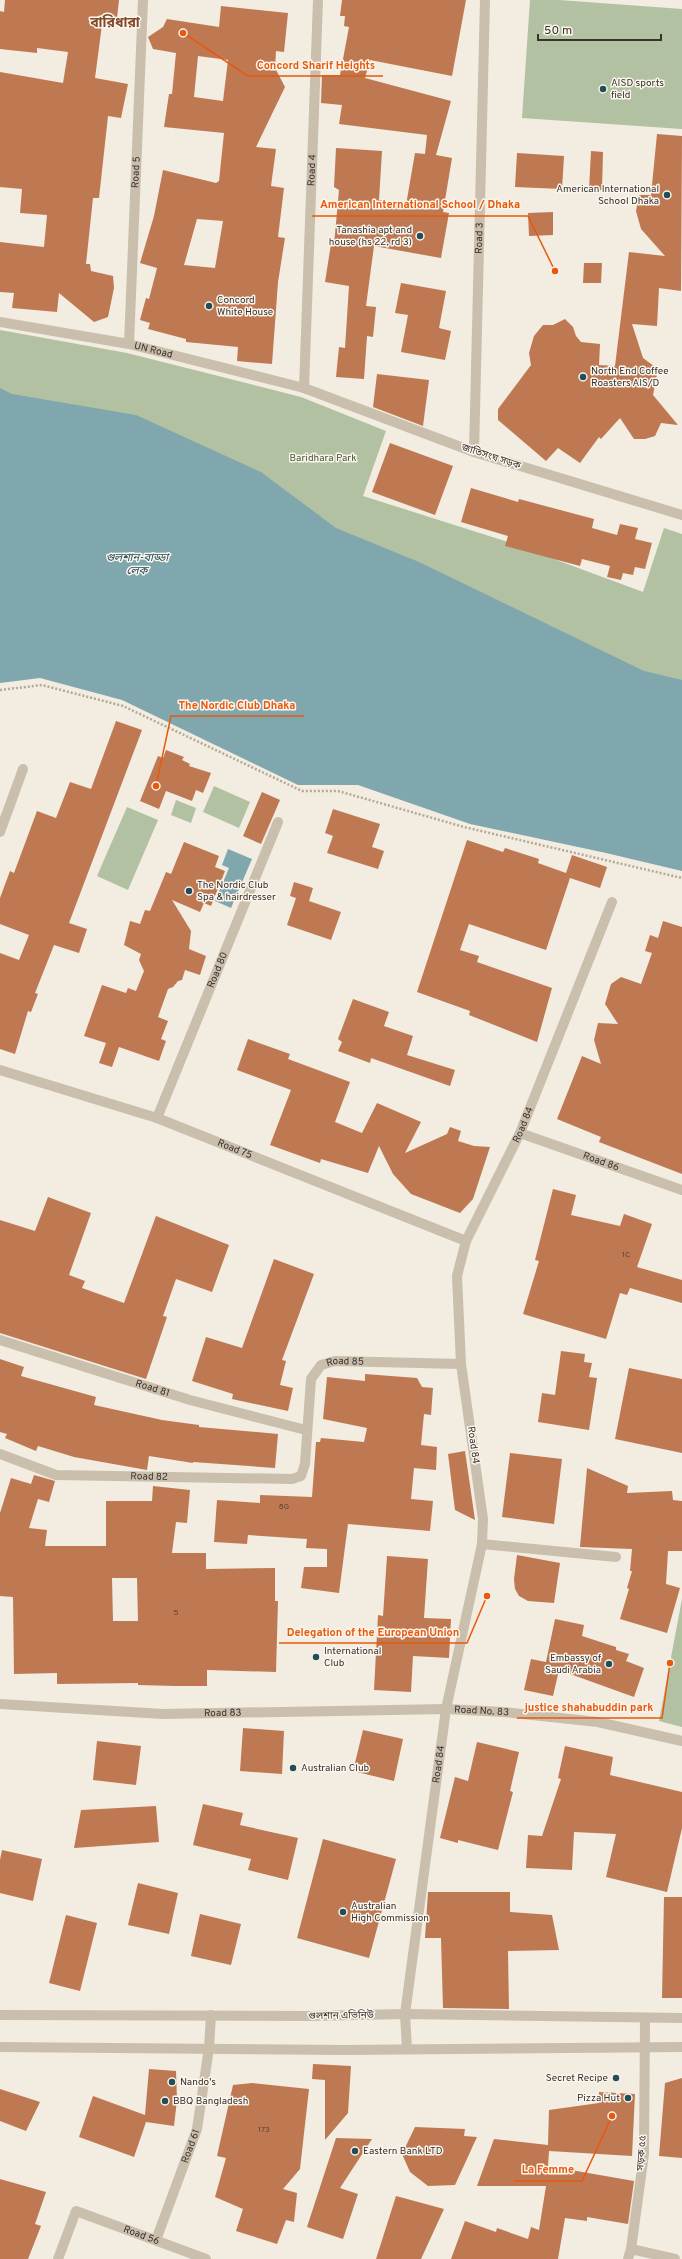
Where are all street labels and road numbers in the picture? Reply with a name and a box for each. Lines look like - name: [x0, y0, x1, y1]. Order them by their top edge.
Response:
- street label: Road 4: [305, 154, 319, 186]
- street label: Road 5: [129, 156, 143, 188]
- street label: Road 3: [472, 222, 486, 254]
- street label: UN Road: [133, 339, 174, 361]
- street label: জাতিসংঘ সড়ক: [459, 441, 523, 473]
- street label: Road 80: [204, 950, 231, 990]
- street label: Road 84: [510, 1105, 536, 1145]
- street label: Road 75: [215, 1136, 254, 1162]
- street label: Road 86: [581, 1149, 621, 1174]
- street label: Road 85: [325, 1354, 364, 1370]
- street label: Road 81: [134, 1377, 171, 1400]
- street label: Road 84: [464, 1425, 482, 1465]
- street label: Road 82: [130, 1470, 168, 1483]
- street label: Road No. 83: [454, 1703, 510, 1719]
- street label: Road 83: [204, 1706, 242, 1720]
- street label: Road 84: [430, 1745, 448, 1784]
- street label: গুলশান এভিনিউ: [308, 2009, 375, 2023]
- street label: Road 61: [178, 2127, 203, 2165]
- street label: সড়ক ৫৫: [634, 2135, 650, 2172]
- street label: Road 56: [121, 2223, 161, 2248]

